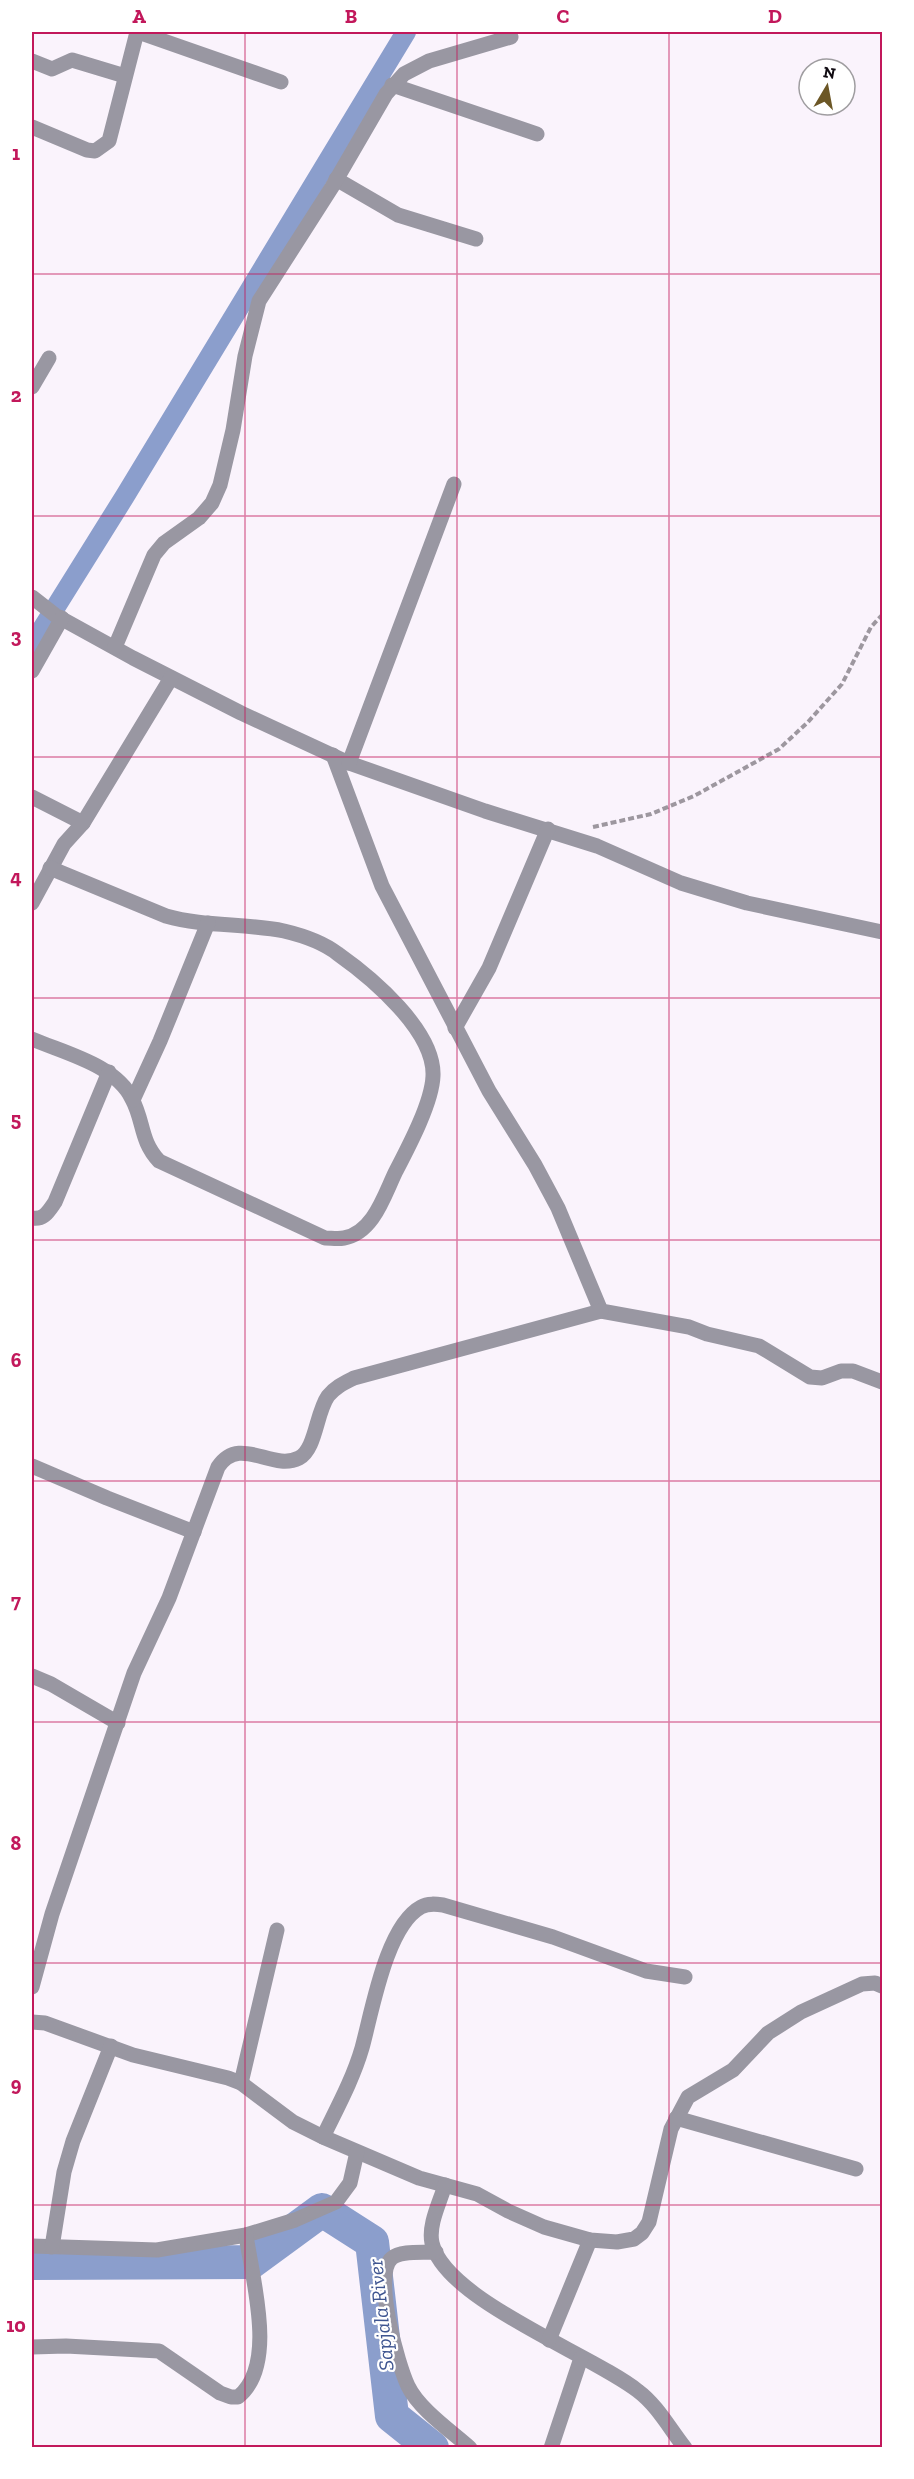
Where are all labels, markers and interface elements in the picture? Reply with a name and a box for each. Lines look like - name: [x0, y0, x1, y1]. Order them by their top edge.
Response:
- text: A: [132, 4, 146, 28]
- text: B: [345, 4, 357, 28]
- text: C: [557, 4, 570, 28]
- text: D: [768, 4, 782, 28]
- north arrow: [797, 57, 857, 117]
- text: N: [822, 62, 837, 83]
- text: 1: [12, 141, 20, 165]
- text: 2: [11, 383, 22, 407]
- text: 3: [11, 624, 22, 648]
- text: 4: [10, 865, 22, 889]
- text: 5: [11, 1107, 21, 1131]
- text: 6: [11, 1348, 22, 1372]
- text: 7: [11, 1589, 21, 1613]
- text: 8: [11, 1831, 22, 1855]
- text: 9: [11, 2072, 22, 2096]
- water label: Sapjala River: [362, 2257, 399, 2372]
- text: 10: [6, 2313, 26, 2337]

